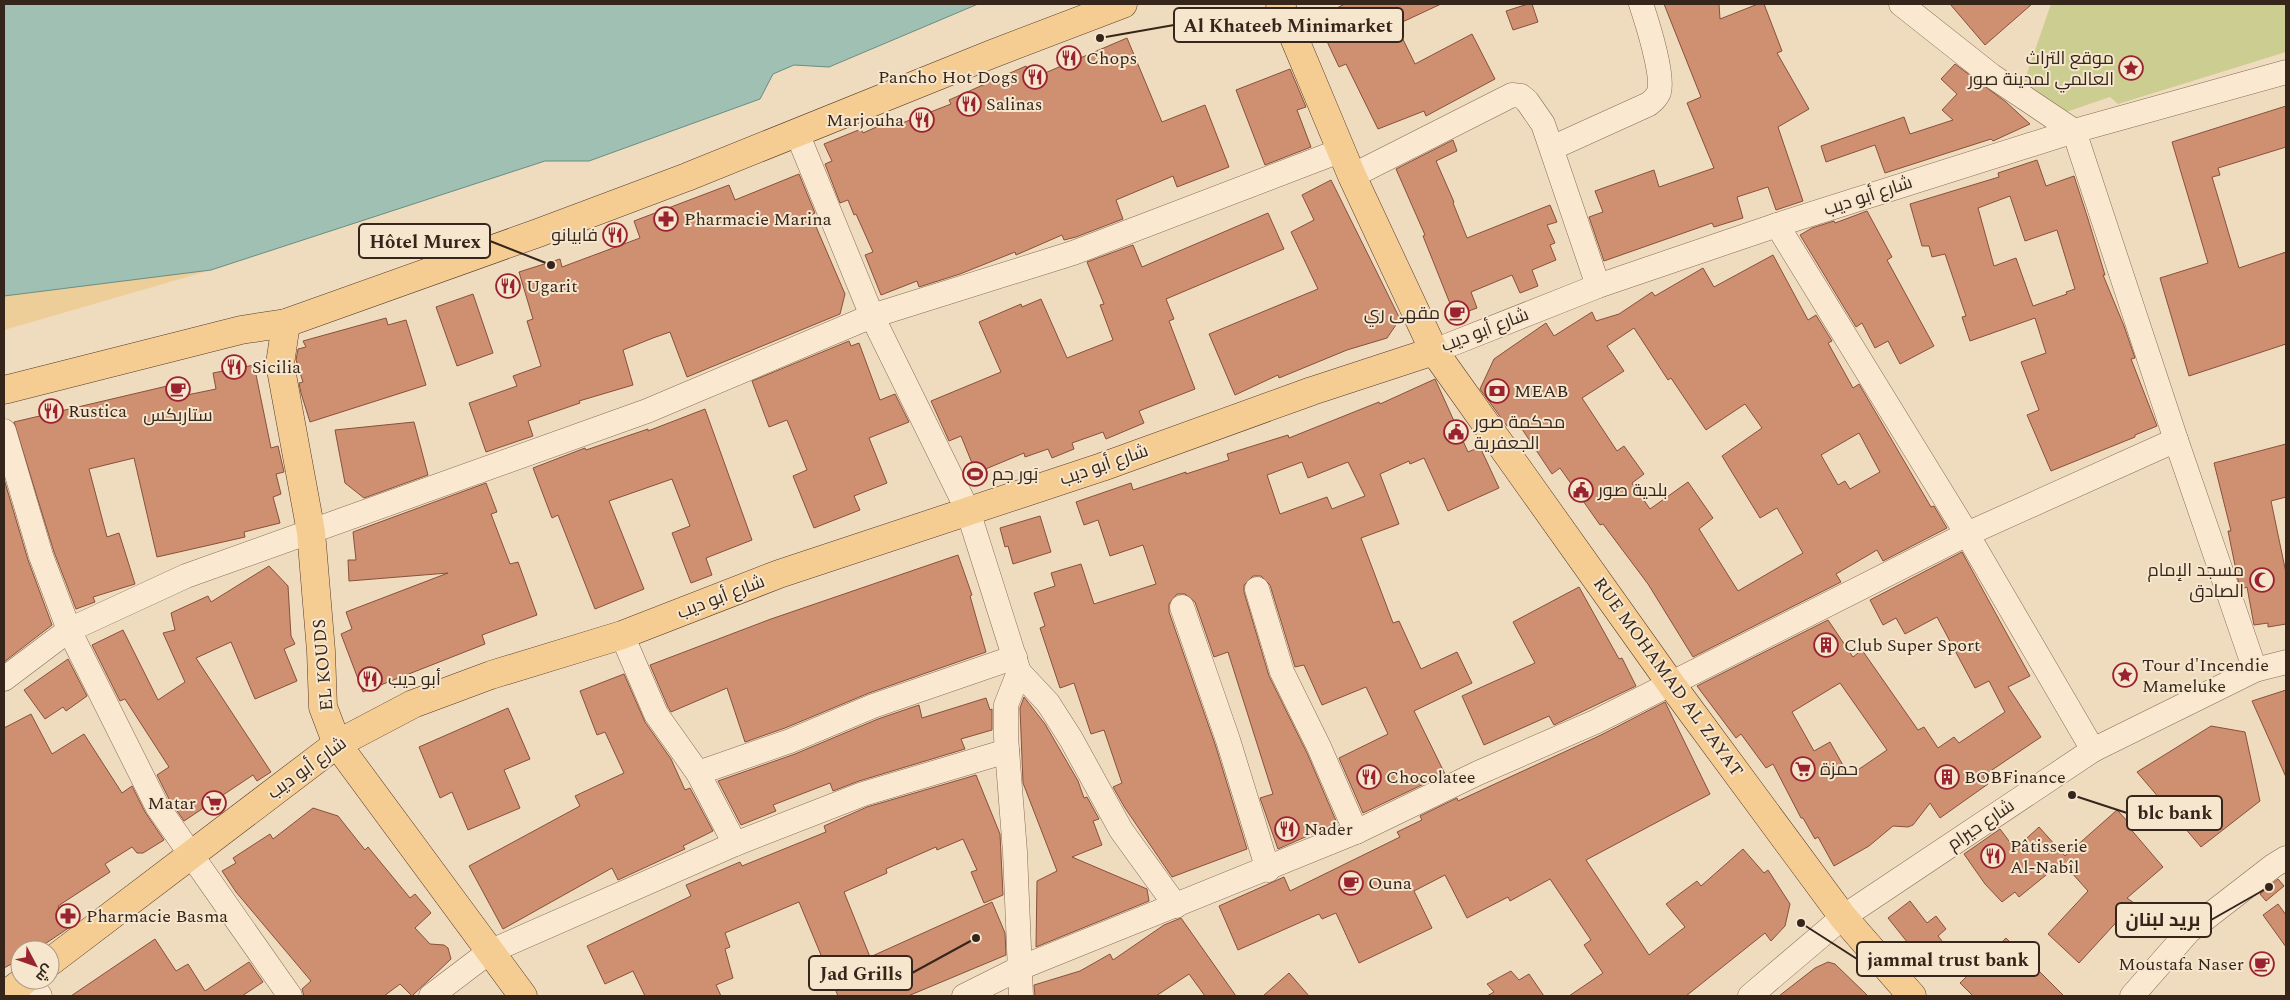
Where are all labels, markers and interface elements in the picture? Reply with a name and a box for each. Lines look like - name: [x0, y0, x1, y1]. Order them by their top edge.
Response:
- callout: Al Khateeb Minimarket: [1174, 8, 1403, 42]
- text: Al Khateeb Minimarket: [1183, 12, 1393, 41]
- restaurant icon: Chops: [1056, 45, 1082, 71]
- place label: Chops: [1086, 45, 1137, 72]
- place label: موقع التراث العالمي لمدينة صور: [1967, 45, 2114, 93]
- place icon: موقع التراث العالمي لمدينة صور: [2118, 55, 2144, 81]
- place label: Pancho Hot Dogs: [878, 64, 1018, 91]
- restaurant icon: Pancho Hot Dogs: [1022, 64, 1048, 90]
- restaurant icon: Salinas: [956, 91, 982, 117]
- place label: Salinas: [986, 91, 1043, 118]
- place label: Marjouha: [826, 107, 904, 134]
- restaurant icon: Marjouha: [909, 107, 935, 133]
- street label: شارع أبو ديب: [1820, 169, 1916, 223]
- pharmacy icon: Pharmacie Marina: [653, 206, 679, 232]
- place label: Pharmacie Marina: [684, 206, 832, 233]
- place label: فابيانو: [551, 222, 598, 249]
- restaurant icon: فابيانو: [602, 222, 628, 248]
- callout: Hôtel Murex: [359, 224, 490, 258]
- text: Hôtel Murex: [369, 228, 481, 257]
- restaurant icon: Ugarit: [495, 273, 521, 299]
- place label: Ugarit: [526, 273, 578, 300]
- place label: مقهى ري: [1364, 300, 1440, 327]
- cafe icon: مقهى ري: [1444, 300, 1470, 326]
- street label: شارع أبو ديب: [1437, 301, 1533, 359]
- restaurant icon: Sicilia: [221, 354, 247, 380]
- place label: Sicilia: [252, 354, 301, 381]
- cafe icon: ستاربكس: [165, 376, 191, 402]
- bank icon: MEAB: [1484, 378, 1510, 404]
- place label: MEAB: [1514, 378, 1568, 405]
- restaurant icon: Rustica: [38, 398, 64, 424]
- place label: Rustica: [68, 398, 127, 425]
- place label: ستاربكس: [143, 402, 213, 429]
- place label: محكمة صور الجعفرية: [1473, 409, 1565, 457]
- public building icon: محكمة صور الجعفرية: [1443, 419, 1469, 445]
- street label: شارع أبو ديب: [1056, 437, 1152, 493]
- sports icon: بَور جم: [962, 461, 988, 487]
- place label: بَور جم: [992, 461, 1038, 488]
- public building icon: بلدية صور: [1568, 477, 1594, 503]
- place label: بلدية صور: [1597, 477, 1668, 504]
- place label: مسجد الإمام الصادق: [2147, 557, 2244, 605]
- mosque icon: مسجد الإمام الصادق: [2249, 567, 2275, 593]
- street label: شارع أبو ديب: [673, 568, 769, 626]
- street label: RUE MOHAMAD AL ZAYAT: [1586, 572, 1750, 782]
- street label: EL KOUDS: [306, 618, 340, 712]
- building icon: Club Super Sport: [1813, 632, 1839, 658]
- place label: Club Super Sport: [1844, 632, 1980, 659]
- place label: Tour d'Incendie Mameluke: [2142, 652, 2269, 700]
- place icon: Tour d'Incendie Mameluke: [2112, 662, 2138, 688]
- restaurant icon: أبو ديب: [357, 666, 383, 692]
- place label: أبو ديب: [388, 666, 441, 693]
- street label: شارع أبو ديب: [262, 730, 352, 806]
- supermarket icon: حمزة: [1790, 756, 1816, 782]
- place label: حمزة: [1820, 756, 1858, 783]
- restaurant icon: Chocolatee: [1356, 764, 1382, 790]
- place label: Chocolatee: [1386, 764, 1476, 791]
- building icon: BOBFinance: [1934, 764, 1960, 790]
- place label: BOBFinance: [1964, 764, 2066, 791]
- place label: Matar: [148, 790, 196, 817]
- supermarket icon: Matar: [201, 790, 227, 816]
- street label: شارع حيرام: [1942, 793, 2020, 857]
- callout: blc bank: [2127, 796, 2222, 830]
- text: blc bank: [2137, 799, 2213, 828]
- restaurant icon: Nader: [1274, 816, 1300, 842]
- place label: Nader: [1304, 816, 1353, 843]
- place label: Pâtisserie Al-Nabîl: [2010, 833, 2088, 881]
- restaurant icon: Pâtisserie Al-Nabîl: [1980, 843, 2006, 869]
- cafe icon: Ouna: [1338, 870, 1364, 896]
- place label: Ouna: [1368, 870, 1412, 897]
- pharmacy icon: Pharmacie Basma: [55, 903, 81, 929]
- place label: Pharmacie Basma: [86, 903, 228, 930]
- callout: بريد لبنان: [2116, 903, 2211, 937]
- text: بريد لبنان: [2126, 906, 2200, 935]
- north arrow: [10, 940, 60, 990]
- callout: jammal trust bank: [1857, 942, 2039, 976]
- text: jammal trust bank: [1867, 946, 2030, 975]
- place label: Moustafa Naser: [2118, 951, 2244, 978]
- cafe icon: Moustafa Naser: [2249, 951, 2275, 977]
- callout: Jad Grills: [809, 956, 912, 990]
- text: ش: [31, 960, 58, 987]
- text: Jad Grills: [820, 960, 902, 989]

